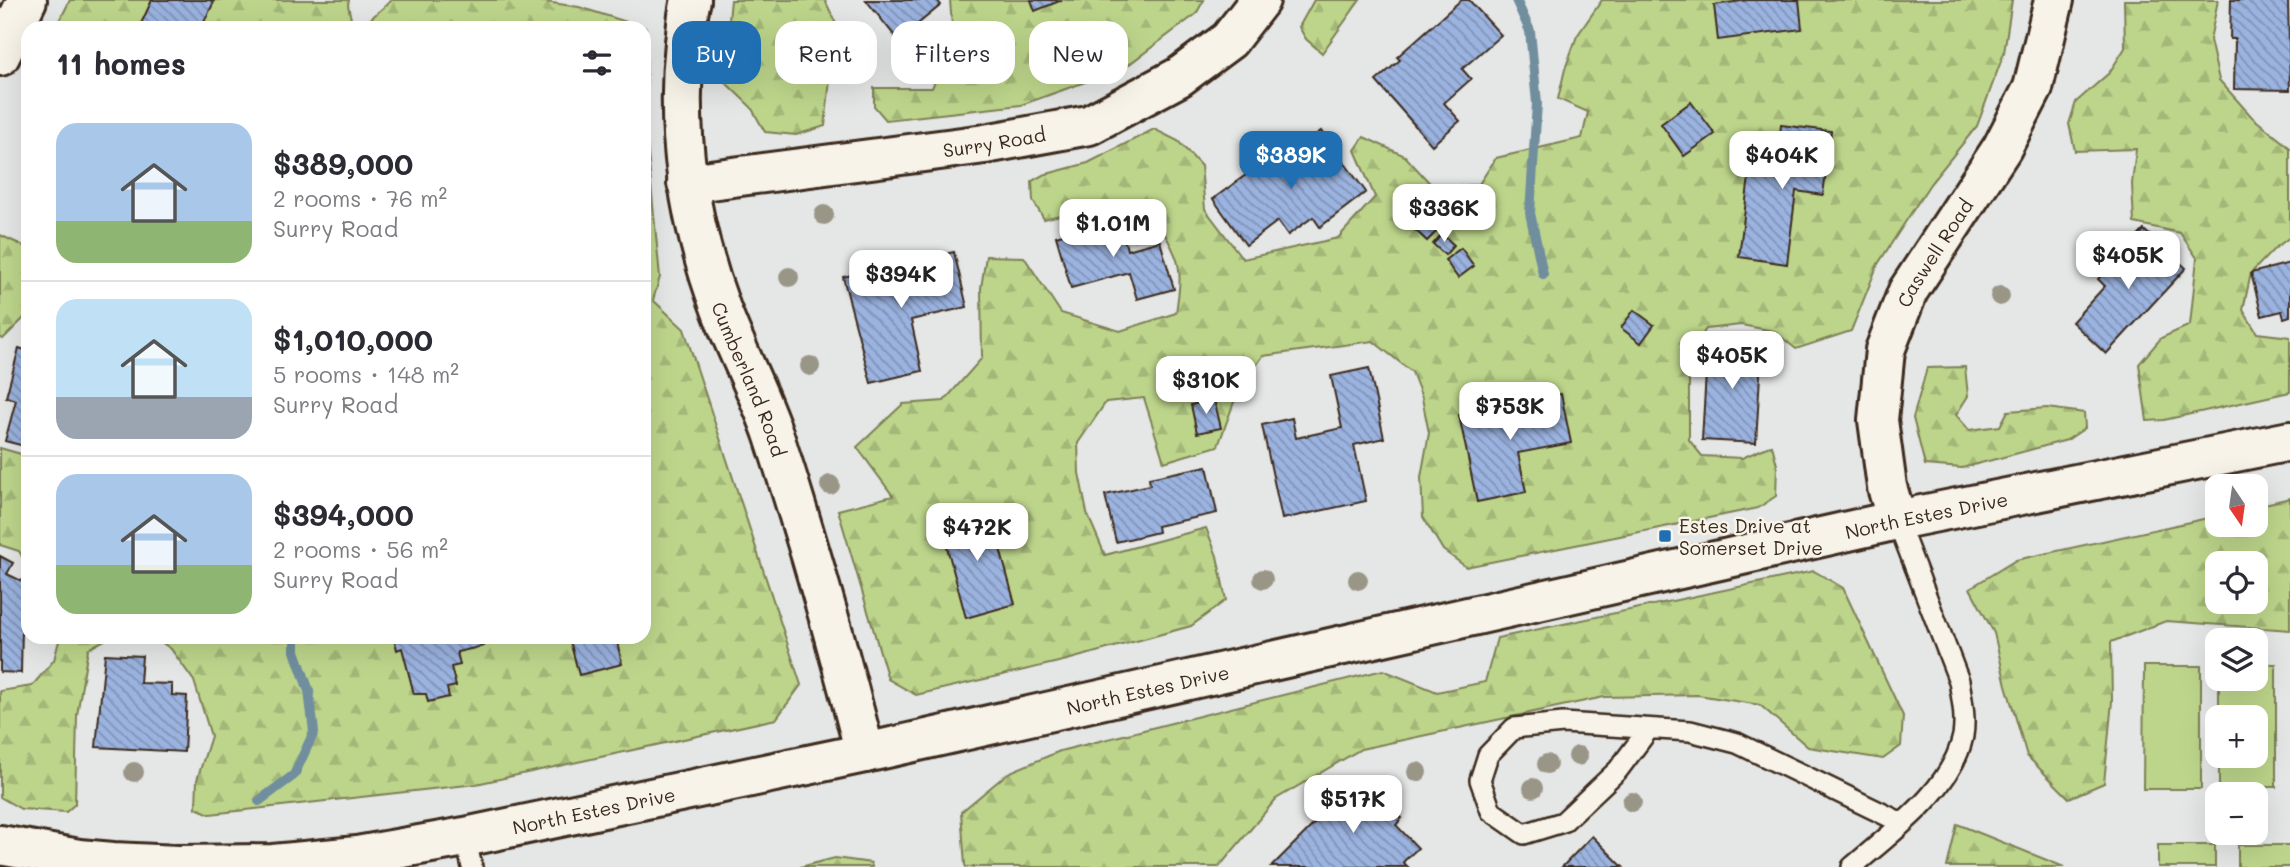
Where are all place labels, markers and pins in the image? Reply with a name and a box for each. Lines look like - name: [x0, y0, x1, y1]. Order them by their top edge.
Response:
- pin: $389K: [1242, 132, 1340, 191]
- pin: $404K: [1733, 132, 1831, 191]
- pin: $336K: [1395, 184, 1493, 244]
- pin: $1.01M: [1056, 200, 1170, 259]
- pin: $405K: [2079, 232, 2177, 291]
- pin: $394K: [852, 250, 950, 310]
- pin: $405K: [1683, 332, 1781, 391]
- pin: $310K: [1157, 356, 1255, 416]
- pin: $753K: [1461, 382, 1559, 442]
- pin: $472K: [928, 504, 1026, 563]
- place label: Estes Drive at Somerset Drive: [1679, 513, 1823, 560]
- marker: Estes Drive at Somerset Drive: [1657, 528, 1673, 544]
- pin: $517K: [1304, 776, 1402, 835]

